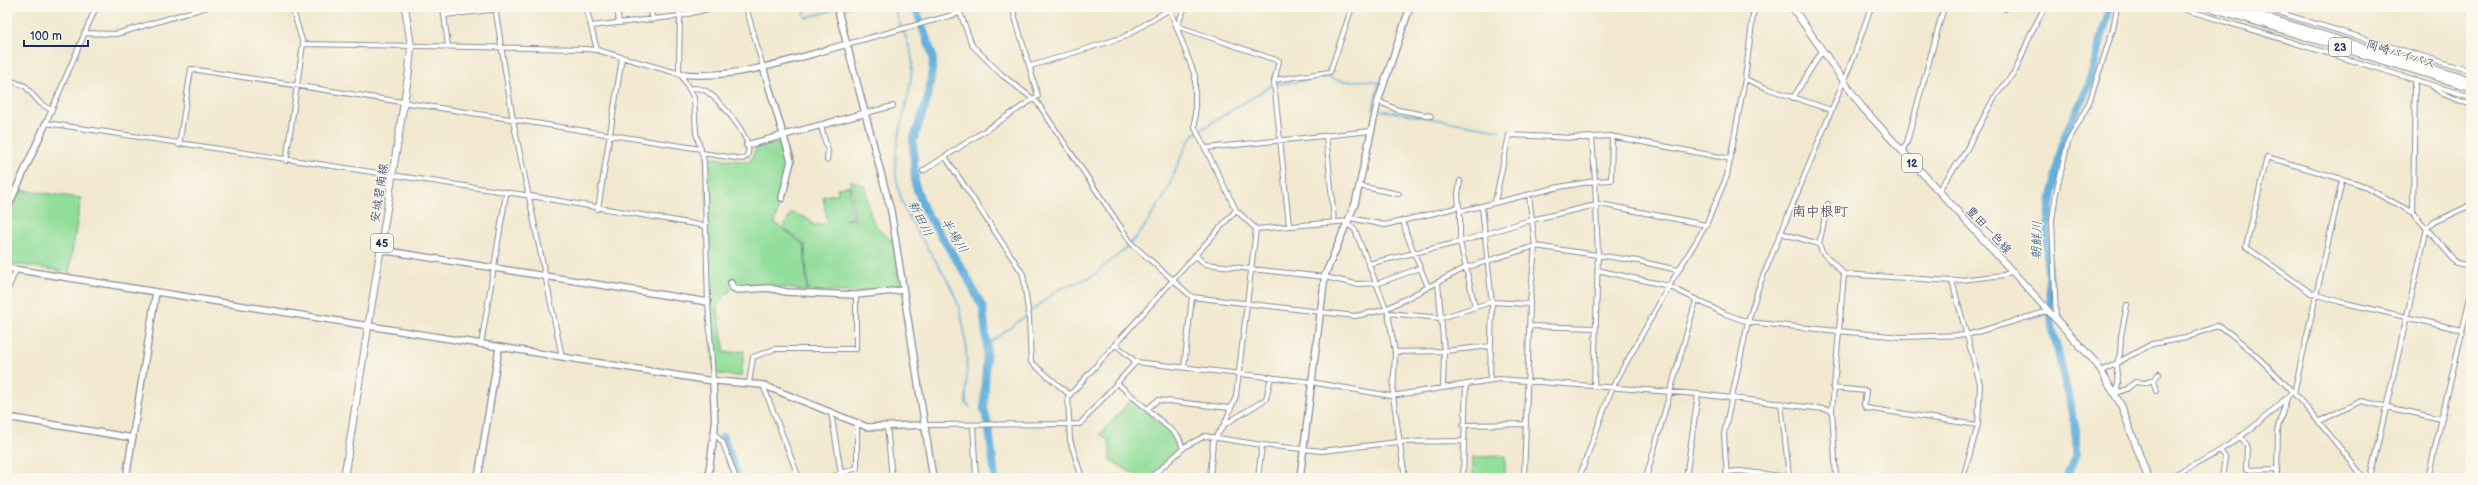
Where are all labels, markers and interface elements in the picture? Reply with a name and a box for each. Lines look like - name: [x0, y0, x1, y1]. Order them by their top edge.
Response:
- scale bar: [24, 22, 88, 48]
- text: 100 m: [30, 29, 62, 44]
- street label: 岡崎バイパス: [2364, 37, 2437, 72]
- road number: 23: [2329, 38, 2351, 56]
- road number: 12: [1902, 154, 1922, 172]
- street label: 安城碧南線: [367, 162, 392, 224]
- water label: 新田川: [904, 197, 936, 239]
- district label: 南中根町: [1792, 203, 1848, 220]
- street label: 豊田一色線: [1963, 203, 2015, 257]
- water label: 半場川: [937, 215, 971, 256]
- water label: 朝鮮川: [2028, 220, 2046, 260]
- road number: 45: [371, 234, 393, 252]

